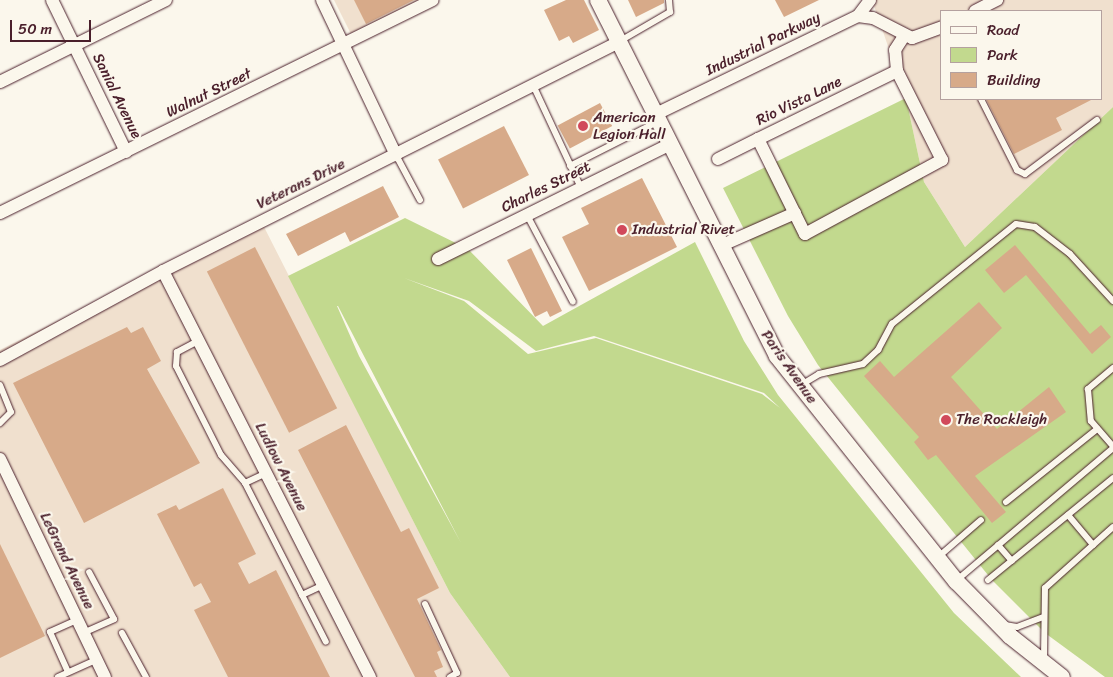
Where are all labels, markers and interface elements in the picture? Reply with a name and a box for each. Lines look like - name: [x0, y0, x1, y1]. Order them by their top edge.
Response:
- street label: Industrial Parkway: [703, 8, 823, 80]
- scale bar: [12, 10, 94, 42]
- legend: [940, 10, 1103, 100]
- text: 50 m: [18, 16, 52, 42]
- text: Road: [987, 17, 1019, 43]
- text: Park: [987, 42, 1018, 68]
- street label: Sanial Avenue: [89, 50, 145, 142]
- street label: Walnut Street: [163, 65, 255, 121]
- text: Building: [987, 67, 1041, 93]
- street label: Rio Vista Lane: [753, 73, 845, 129]
- place label: American Legion Hall: [593, 108, 665, 143]
- marker: American Legion Hall: [577, 120, 589, 132]
- street label: Veterans Drive: [254, 155, 348, 213]
- street label: Charles Street: [498, 158, 594, 216]
- place label: Industrial Rivet: [632, 221, 735, 239]
- marker: Industrial Rivet: [616, 224, 628, 236]
- street label: Paris Avenue: [757, 327, 821, 407]
- place label: The Rockleigh: [956, 411, 1048, 429]
- marker: The Rockleigh: [940, 414, 952, 426]
- street label: Ludlow Avenue: [251, 420, 311, 514]
- street label: LeGrand Avenue: [36, 510, 98, 612]

